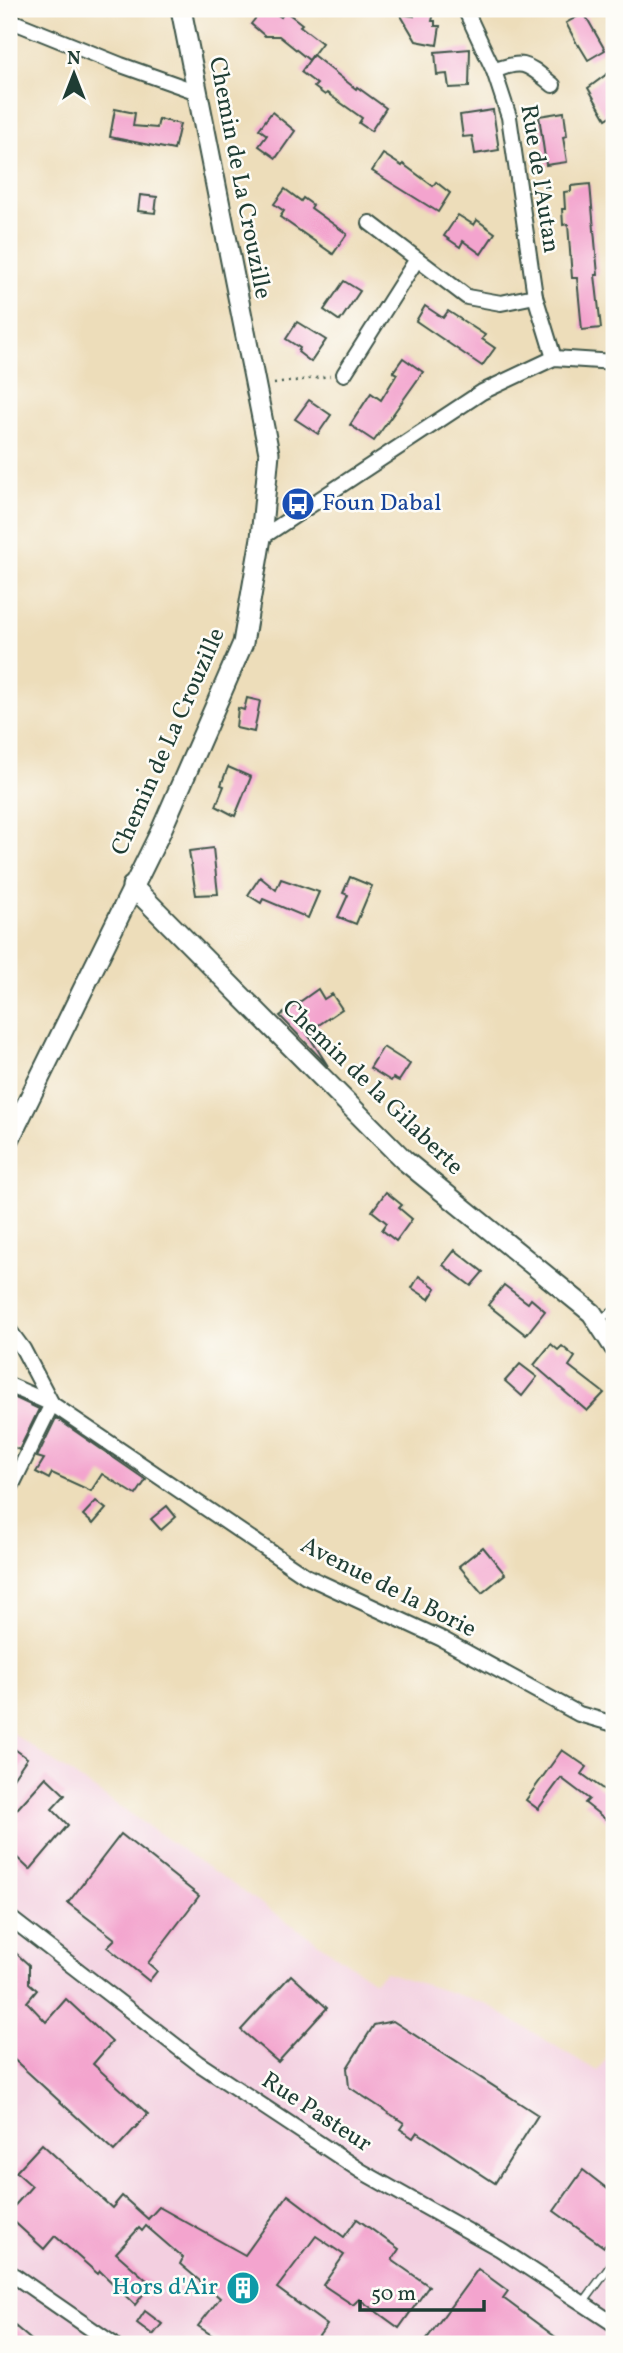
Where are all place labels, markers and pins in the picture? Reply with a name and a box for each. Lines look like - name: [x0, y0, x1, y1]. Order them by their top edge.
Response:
- bus stop icon: Foun Dabal: [279, 485, 317, 523]
- place label: Foun Dabal: [322, 487, 441, 521]
- building icon: Hors d'Air: [224, 2269, 262, 2307]
- place label: Hors d'Air: [112, 2271, 218, 2305]

